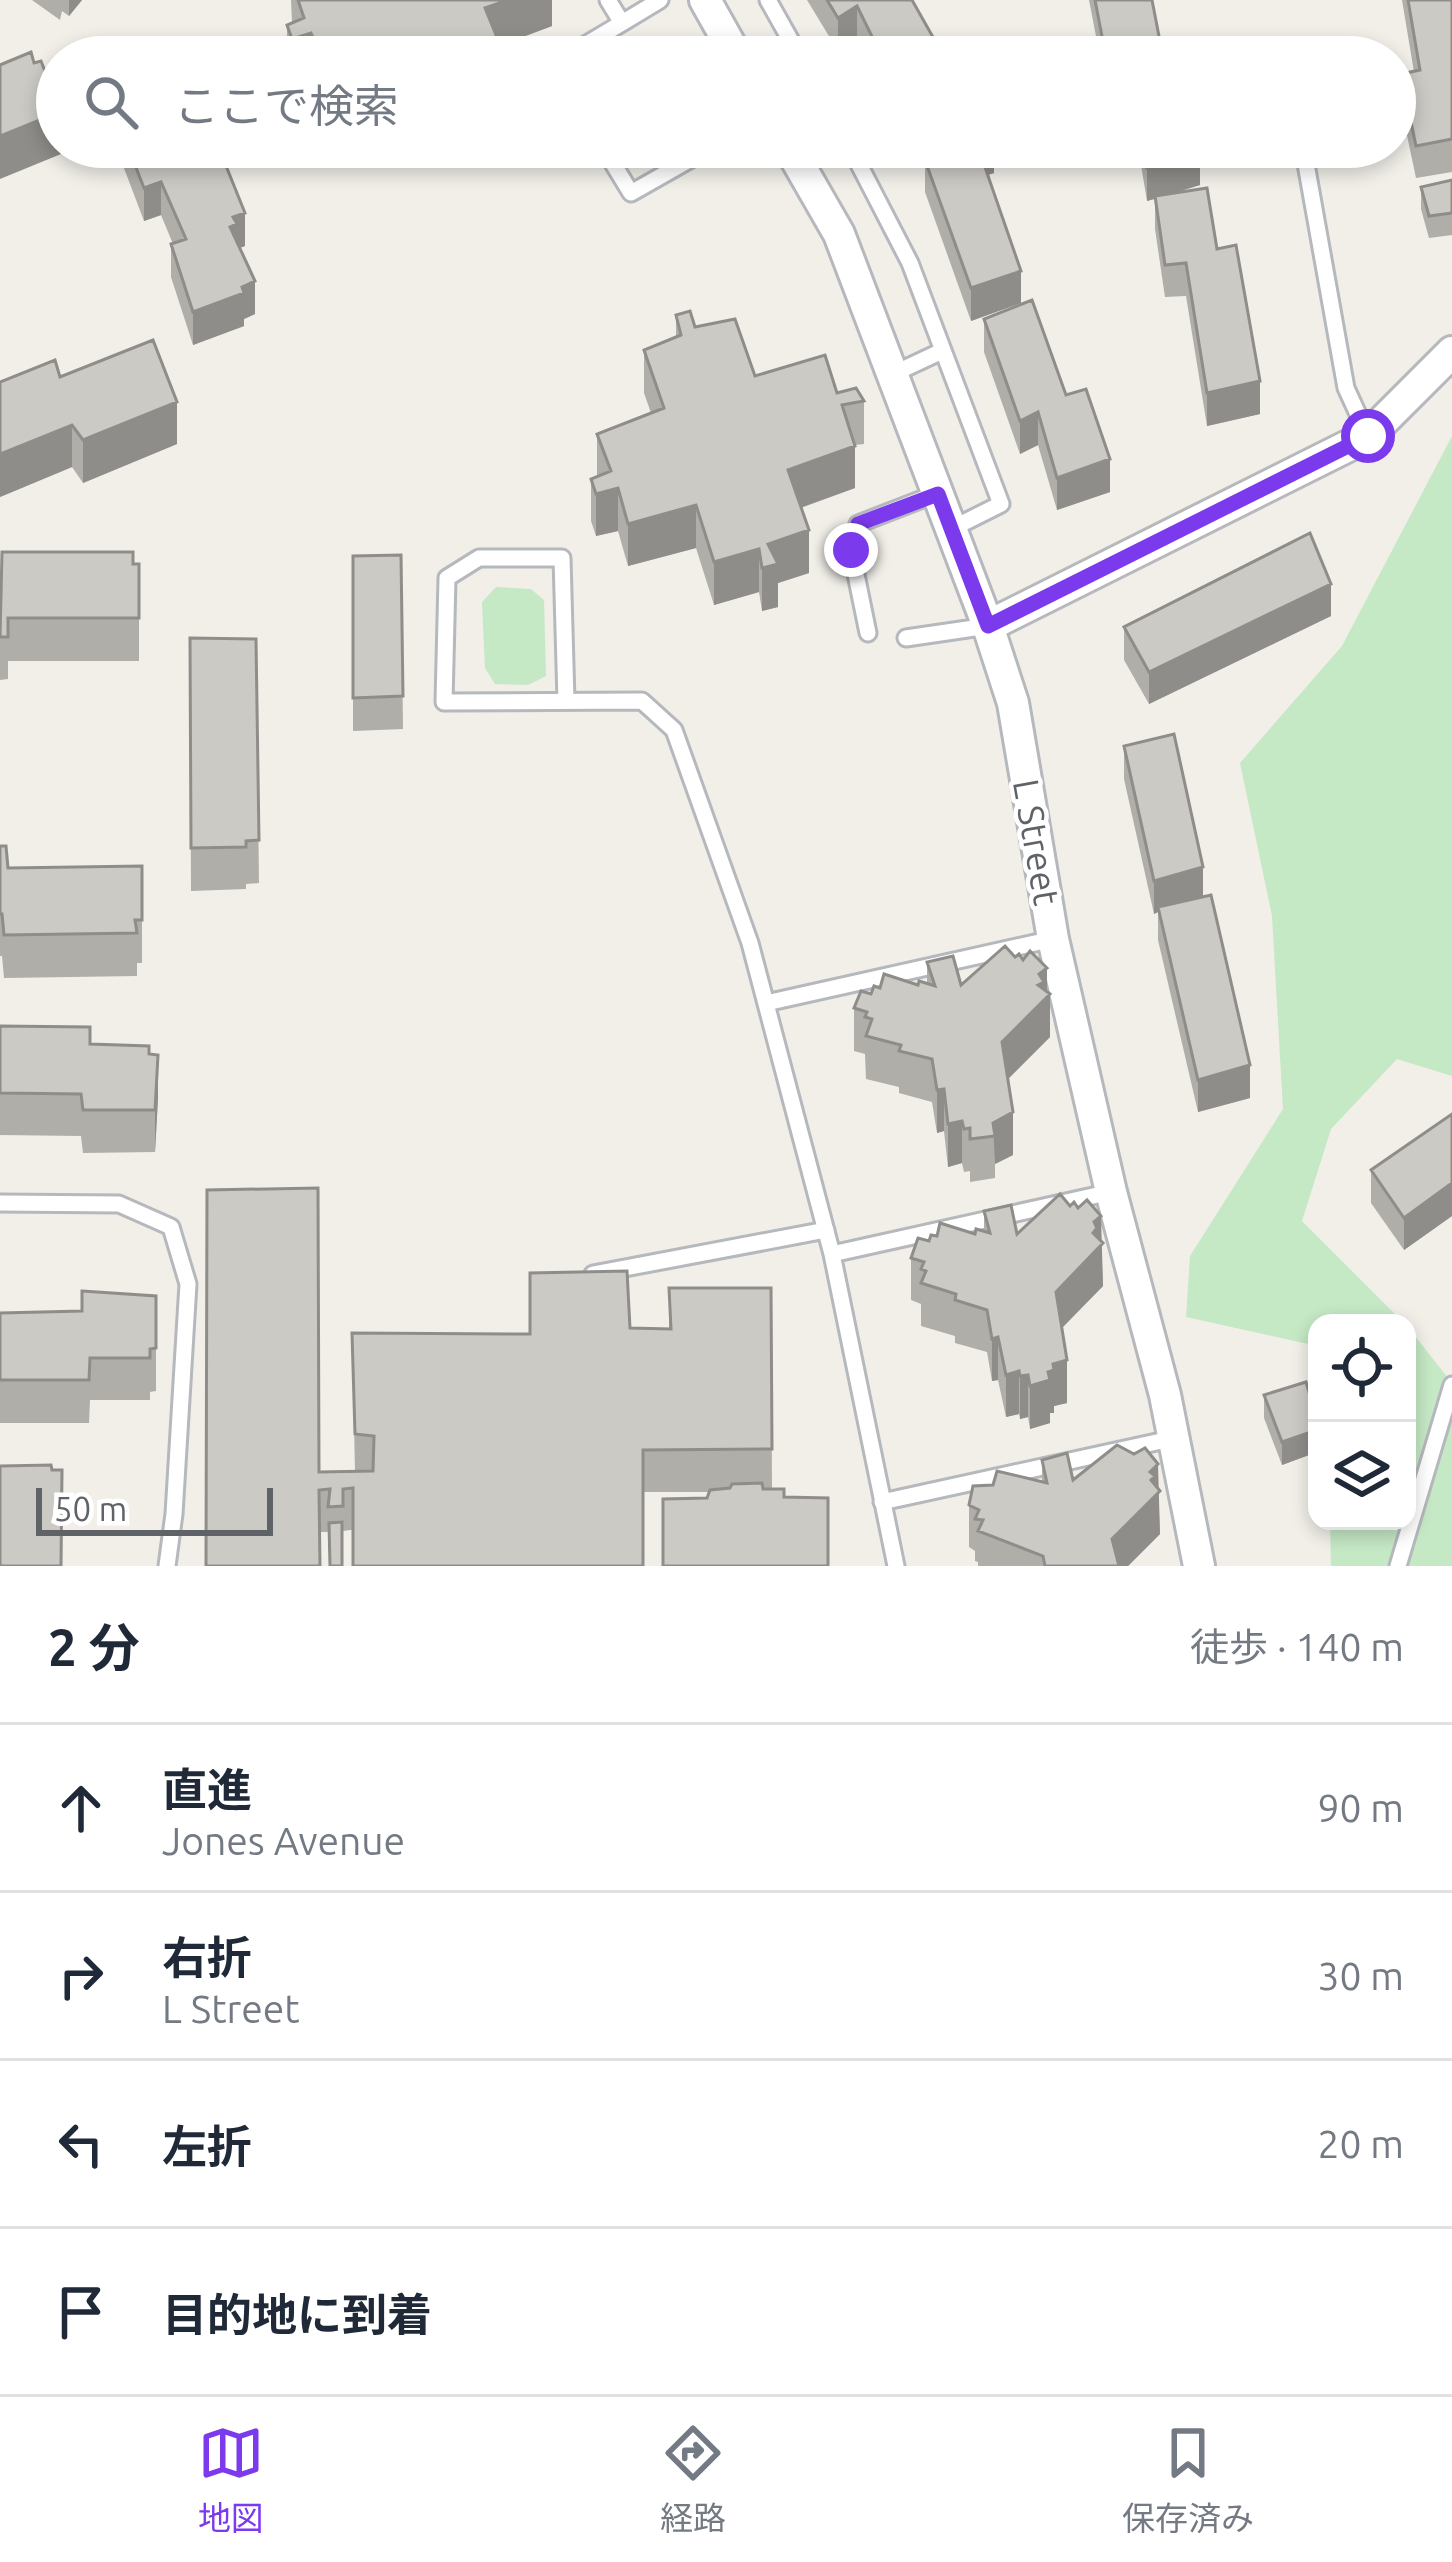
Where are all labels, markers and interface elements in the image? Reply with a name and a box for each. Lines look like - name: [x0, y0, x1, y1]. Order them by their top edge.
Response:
- search box: [36, 36, 1416, 168]
- icon: search: [78, 69, 144, 135]
- text: ここで検索: [174, 80, 399, 131]
- route start: [1341, 409, 1395, 463]
- route end: [824, 523, 878, 577]
- street label: L Street: [1006, 776, 1068, 908]
- map controls: [1308, 1314, 1416, 1530]
- button: locate: [1308, 1314, 1416, 1422]
- button: layers: [1308, 1422, 1416, 1530]
- scale bar: [36, 1482, 273, 1535]
- text: 50 m: [54, 1490, 127, 1527]
- text: 2 分: [48, 1618, 140, 1676]
- text: 徒歩 · 140 m: [1190, 1625, 1404, 1668]
- text: 直進: [162, 1764, 252, 1815]
- icon: ahead: [48, 1775, 114, 1841]
- text: 90 m: [1317, 1786, 1404, 1829]
- text: Jones Avenue: [162, 1819, 405, 1862]
- text: 右折: [162, 1932, 252, 1983]
- icon: right: [48, 1943, 114, 2009]
- text: 30 m: [1317, 1954, 1404, 1997]
- text: L Street: [162, 1987, 300, 2030]
- icon: left: [48, 2111, 114, 2177]
- text: 左折: [162, 2121, 252, 2172]
- text: 20 m: [1317, 2122, 1404, 2165]
- icon: arrive: [48, 2279, 114, 2345]
- text: 目的地に到着: [162, 2289, 432, 2340]
- tab: 地図: [198, 2420, 264, 2540]
- tab: 経路: [660, 2420, 726, 2540]
- tab: 保存済み: [1122, 2420, 1254, 2540]

